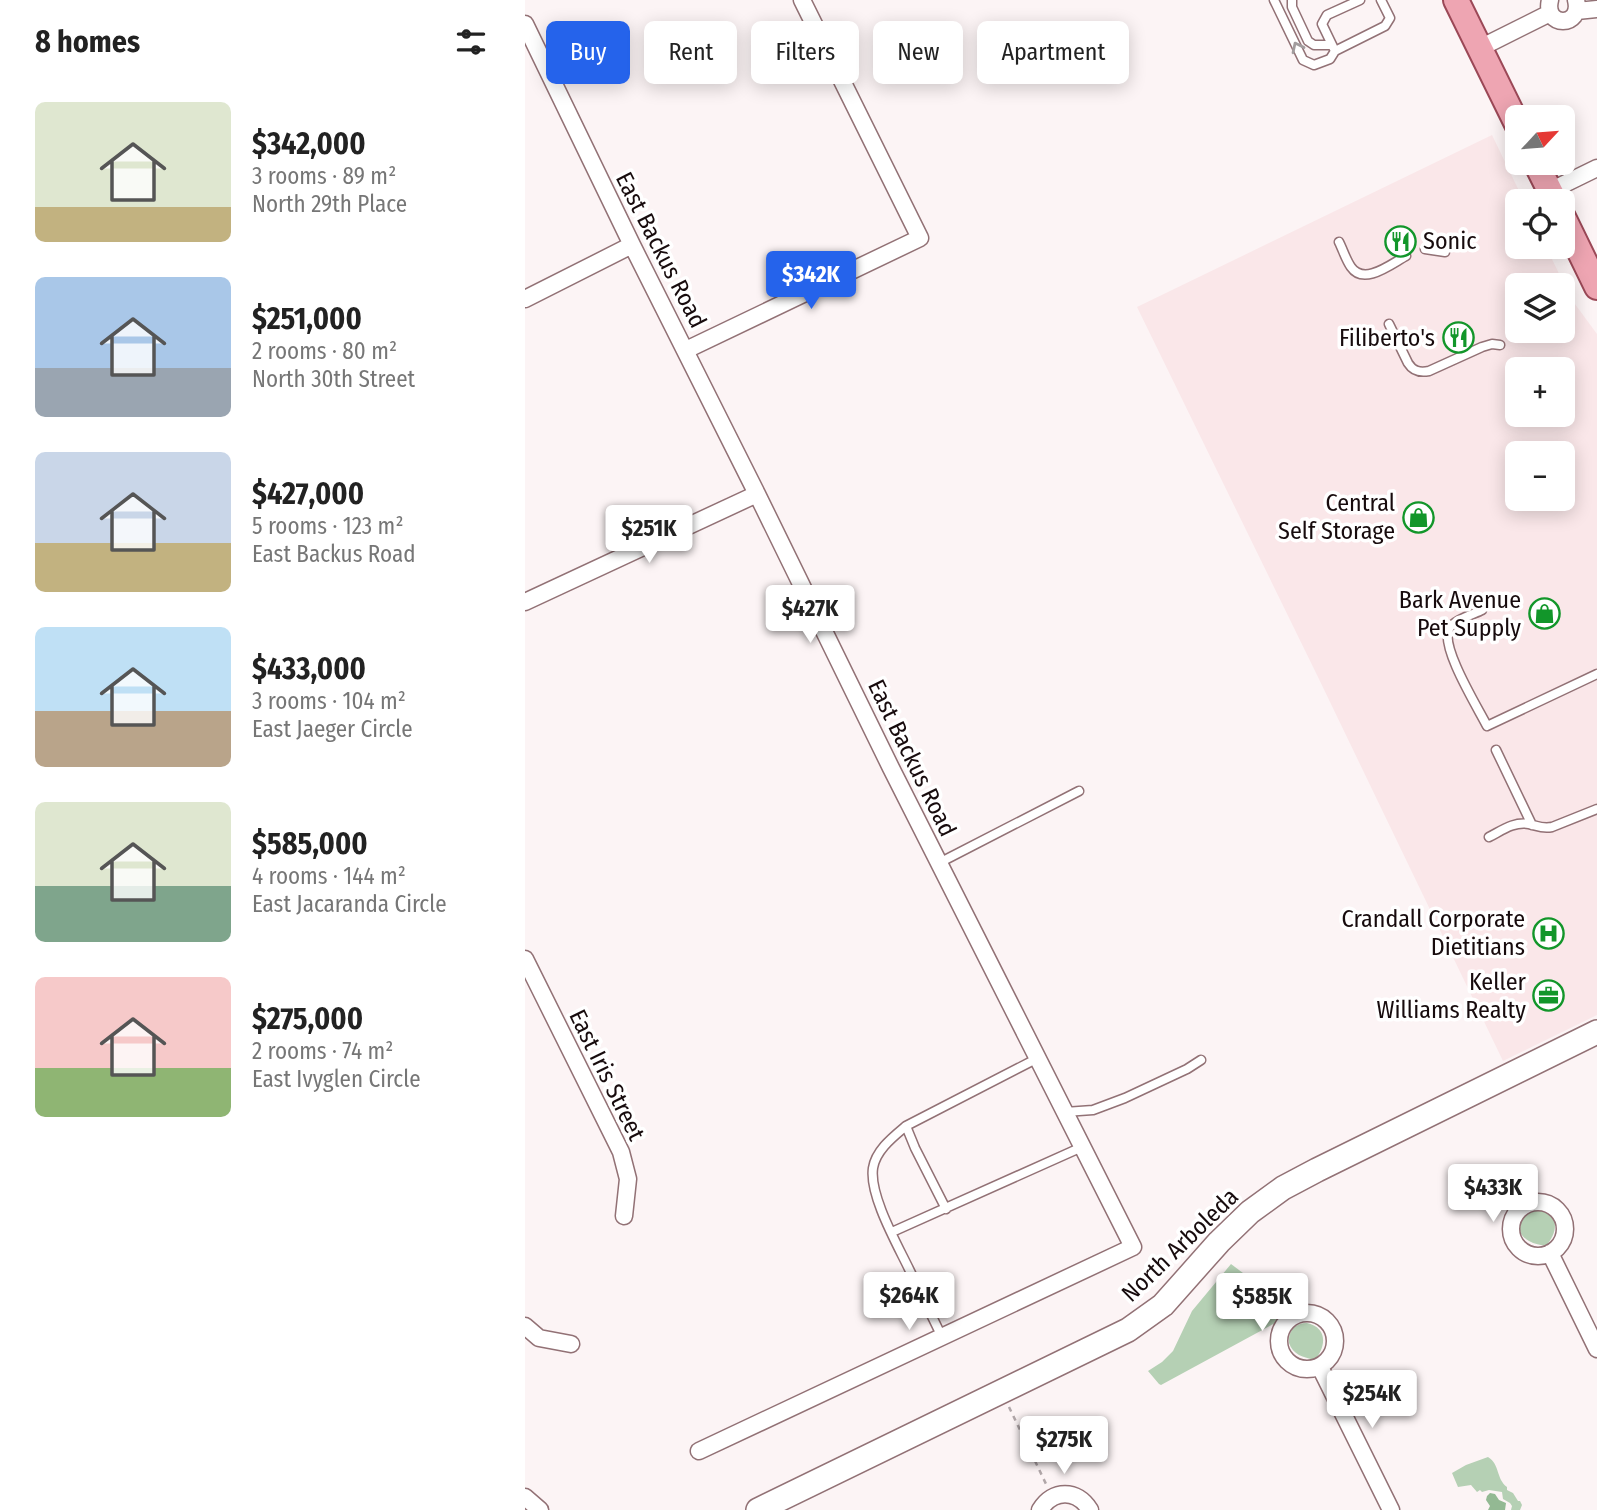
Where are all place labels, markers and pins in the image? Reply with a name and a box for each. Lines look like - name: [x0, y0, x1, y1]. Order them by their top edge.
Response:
- restaurant icon: Sonic: [1383, 224, 1417, 258]
- place label: Sonic: [1423, 227, 1477, 255]
- pin: $342K: [762, 252, 860, 311]
- restaurant icon: Filiberto's: [1441, 321, 1475, 355]
- place label: Filiberto's: [1339, 324, 1435, 352]
- place label: Central Self Storage: [1278, 489, 1395, 545]
- shop icon: Central Self Storage: [1401, 500, 1435, 534]
- pin: $251K: [600, 505, 698, 565]
- pin: $427K: [761, 586, 859, 645]
- place label: Bark Avenue Pet Supply: [1399, 586, 1521, 642]
- shop icon: Bark Avenue Pet Supply: [1527, 597, 1561, 631]
- place label: Crandall Corporate Dietitians: [1342, 905, 1525, 961]
- hospital icon: Crandall Corporate Dietitians: [1531, 916, 1565, 950]
- place label: Keller Williams Realty: [1376, 968, 1527, 1024]
- office icon: Keller Williams Realty: [1532, 979, 1566, 1013]
- pin: $433K: [1444, 1164, 1542, 1224]
- pin: $264K: [860, 1272, 958, 1332]
- pin: $585K: [1213, 1274, 1311, 1333]
- pin: $254K: [1323, 1370, 1421, 1430]
- pin: $275K: [1015, 1416, 1113, 1476]

